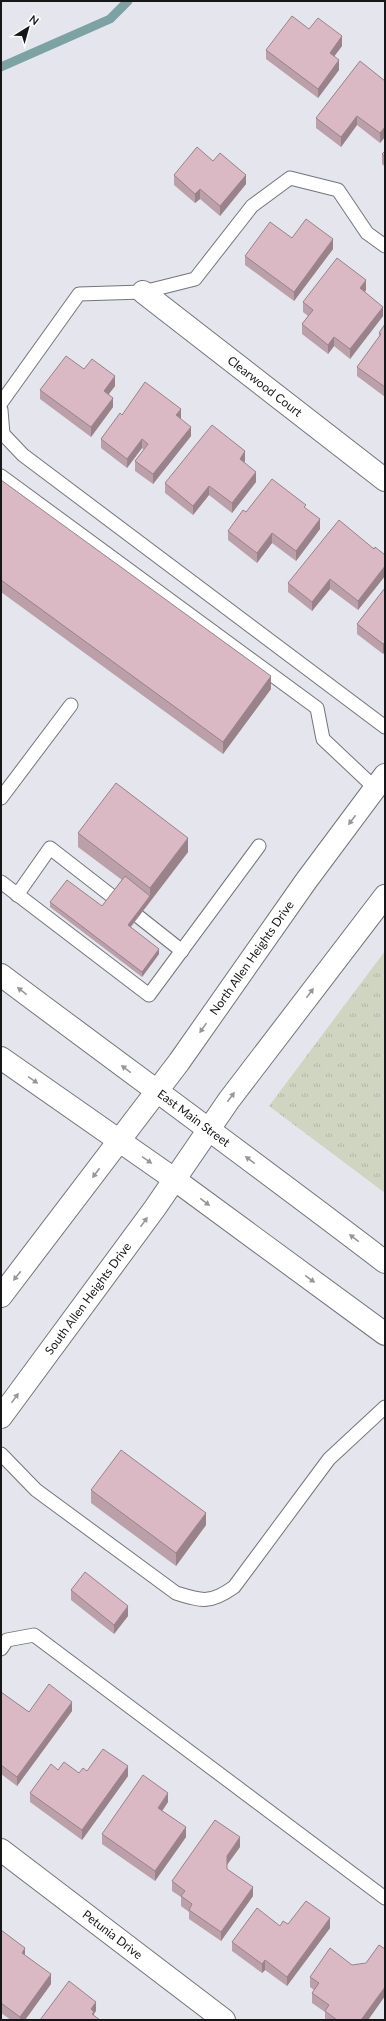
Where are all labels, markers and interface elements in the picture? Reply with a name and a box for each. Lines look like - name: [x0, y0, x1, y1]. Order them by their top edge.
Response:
- north arrow: [8, 8, 48, 48]
- text: N: [27, 12, 42, 27]
- street label: Clearwood Court: [225, 352, 306, 420]
- one-way arrow: [347, 814, 356, 825]
- street label: North Allen Heights Drive: [206, 898, 297, 1018]
- one-way arrow: [16, 986, 27, 995]
- one-way arrow: [306, 988, 315, 999]
- one-way arrow: [199, 1022, 207, 1033]
- one-way arrow: [120, 1064, 131, 1073]
- one-way arrow: [28, 1076, 38, 1084]
- street label: East Main Street: [155, 1086, 234, 1150]
- one-way arrow: [227, 1091, 236, 1102]
- one-way arrow: [245, 1155, 256, 1164]
- one-way arrow: [141, 1156, 152, 1164]
- one-way arrow: [92, 1167, 101, 1178]
- one-way arrow: [199, 1198, 210, 1206]
- one-way arrow: [140, 1217, 148, 1228]
- one-way arrow: [348, 1234, 359, 1242]
- street label: South Allen Heights Drive: [41, 1239, 134, 1358]
- one-way arrow: [13, 1270, 21, 1281]
- one-way arrow: [304, 1275, 315, 1283]
- one-way arrow: [11, 1393, 19, 1403]
- street label: Petunia Drive: [80, 1907, 146, 1962]

